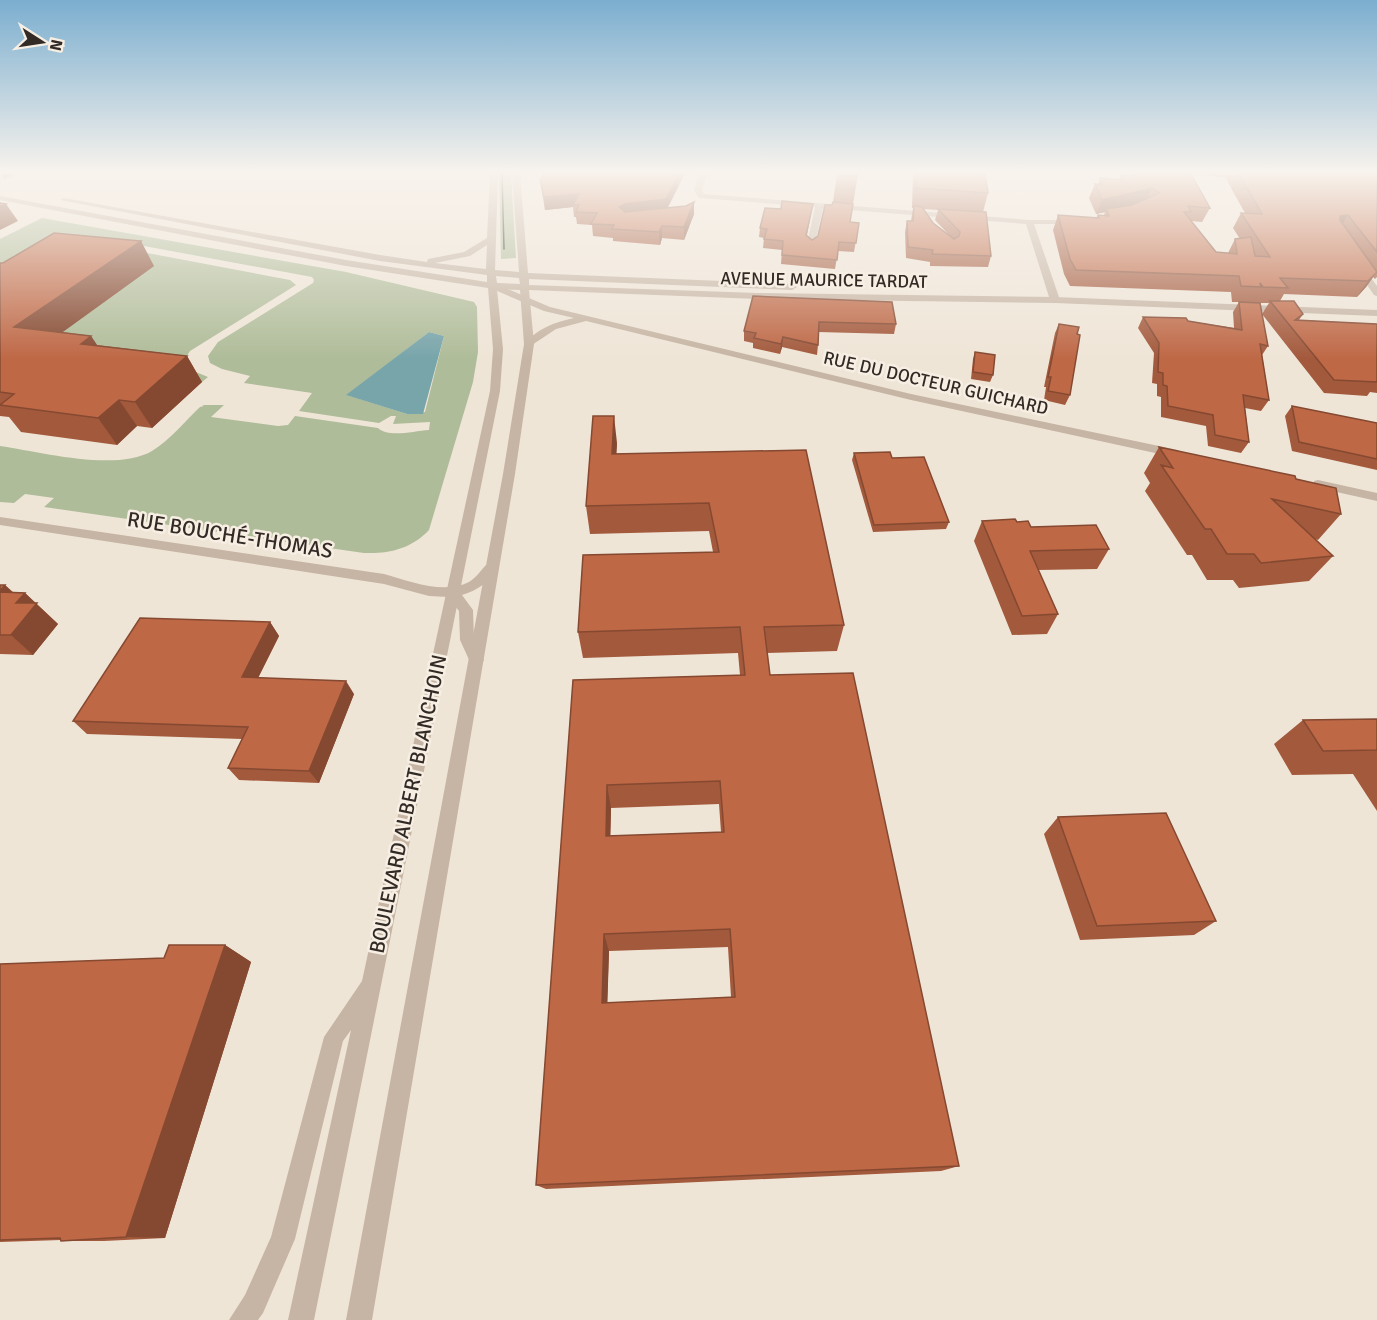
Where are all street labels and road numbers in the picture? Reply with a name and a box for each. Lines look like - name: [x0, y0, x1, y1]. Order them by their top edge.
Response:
- street label: AVENUE MAURICE TARDAT: [720, 267, 928, 293]
- street label: RUE DU DOCTEUR GUICHARD: [821, 346, 1051, 420]
- street label: RUE BOUCHÉ-THOMAS: [125, 506, 335, 564]
- street label: BOULEVARD ALBERT BLANCHOIN: [364, 652, 452, 956]

